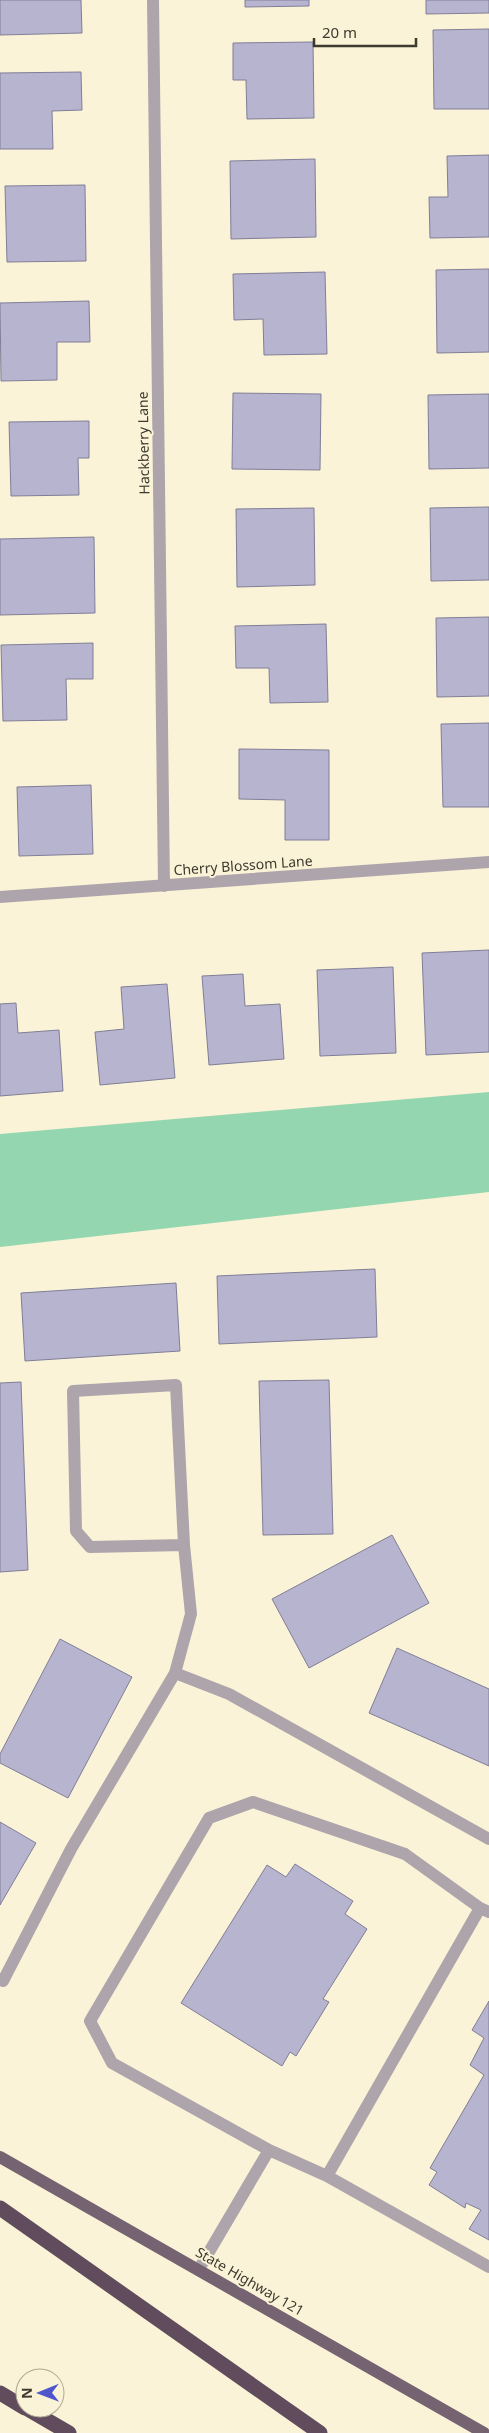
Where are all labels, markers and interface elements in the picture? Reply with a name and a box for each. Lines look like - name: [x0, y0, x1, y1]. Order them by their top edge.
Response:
- scale bar: [314, 15, 416, 47]
- text: 20 m: [322, 22, 357, 42]
- street label: Hackberry Lane: [133, 391, 153, 495]
- street label: Cherry Blossom Lane: [173, 851, 313, 879]
- street label: State Highway 121: [192, 2242, 308, 2320]
- north arrow: [15, 2368, 65, 2418]
- text: N: [17, 2387, 36, 2399]

